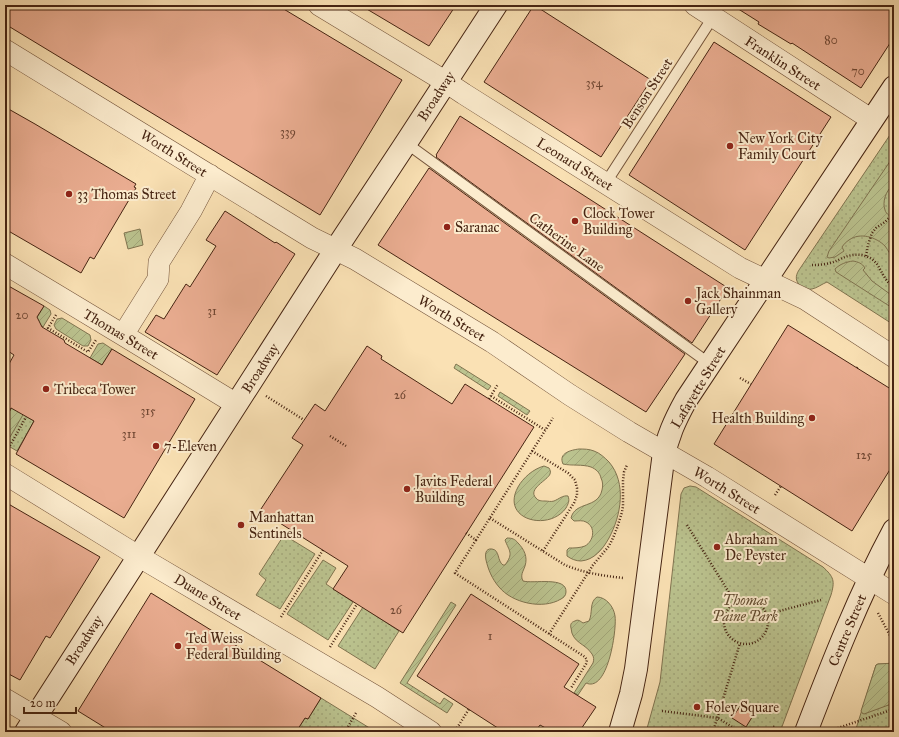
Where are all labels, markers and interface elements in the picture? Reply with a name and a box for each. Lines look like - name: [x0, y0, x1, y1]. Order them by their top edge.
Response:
- street label: Franklin Street: [742, 33, 824, 94]
- house number: 80: [824, 33, 838, 47]
- street label: Benson Street: [618, 55, 676, 132]
- house number: 70: [851, 64, 865, 78]
- street label: Broadway: [414, 68, 459, 124]
- house number: 354: [586, 76, 603, 90]
- house number: 339: [280, 125, 296, 139]
- street label: Worth Street: [137, 126, 210, 181]
- place label: New York City Family Court: [738, 130, 823, 163]
- street label: Leonard Street: [533, 134, 616, 195]
- marker: New York City Family Court: [725, 141, 735, 151]
- place label: 33 Thomas Street: [77, 186, 176, 203]
- marker: 33 Thomas Street: [64, 189, 74, 199]
- place label: Clock Tower Building: [583, 205, 655, 238]
- street label: Catherine Lane: [526, 209, 608, 276]
- marker: Clock Tower Building: [570, 216, 580, 226]
- place label: Saranac: [455, 219, 500, 236]
- marker: Saranac: [442, 222, 452, 232]
- place label: Jack Shainman Gallery: [694, 285, 782, 318]
- street label: Worth Street: [415, 292, 489, 345]
- marker: Jack Shainman Gallery: [683, 296, 693, 306]
- house number: 31: [207, 304, 217, 318]
- street label: Thomas Street: [80, 305, 162, 364]
- house number: 20: [16, 308, 28, 322]
- street label: Broadway: [238, 340, 283, 396]
- street label: Lafayette Street: [667, 343, 730, 431]
- place label: Tribeca Tower: [54, 381, 136, 398]
- marker: Tribeca Tower: [41, 384, 51, 394]
- house number: 26: [394, 388, 407, 402]
- house number: 315: [140, 404, 156, 418]
- place label: Health Building: [712, 410, 804, 427]
- marker: Health Building: [807, 413, 817, 423]
- house number: 311: [122, 427, 136, 441]
- place label: 7-Eleven: [164, 438, 217, 455]
- marker: 7-Eleven: [151, 441, 161, 451]
- house number: 125: [856, 448, 872, 462]
- street label: Worth Street: [690, 463, 763, 518]
- place label: Javits Federal Building: [413, 473, 492, 506]
- marker: Javits Federal Building: [402, 484, 412, 494]
- place label: Manhattan Sentinels: [249, 509, 314, 542]
- marker: Manhattan Sentinels: [236, 520, 246, 530]
- place label: Abraham De Peyster: [724, 531, 787, 564]
- marker: Abraham De Peyster: [712, 542, 722, 552]
- street label: Duane Street: [171, 571, 245, 624]
- park label: Thomas Paine Park: [712, 592, 779, 625]
- street label: Centre Street: [825, 592, 870, 669]
- house number: 26: [390, 603, 403, 617]
- street label: Broadway: [62, 612, 107, 668]
- house number: 1: [488, 629, 493, 643]
- place label: Ted Weiss Federal Building: [186, 630, 281, 663]
- marker: Ted Weiss Federal Building: [173, 641, 183, 651]
- scale bar: [24, 689, 76, 715]
- text: 20 m: [30, 696, 56, 710]
- place label: Foley Square: [705, 699, 779, 717]
- marker: Foley Square: [692, 702, 702, 712]

